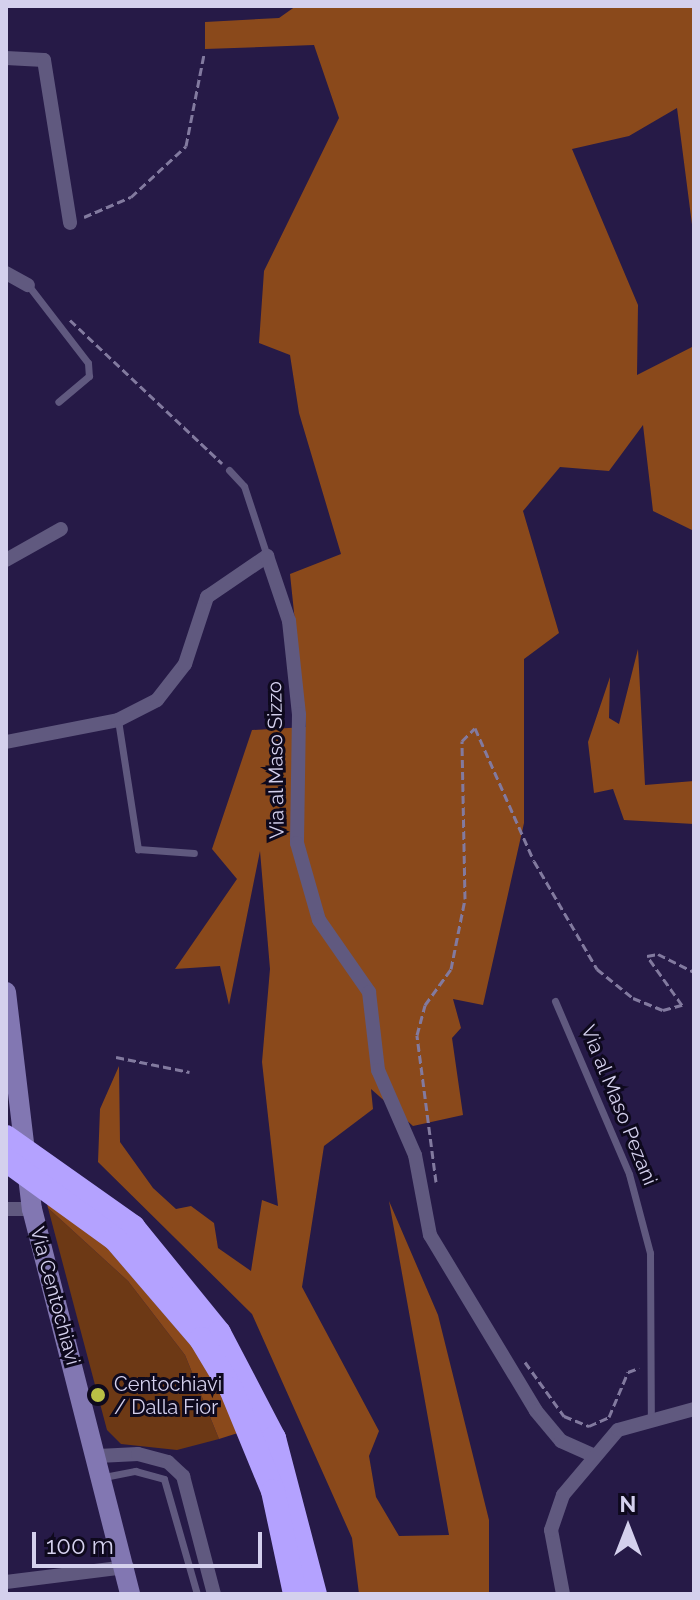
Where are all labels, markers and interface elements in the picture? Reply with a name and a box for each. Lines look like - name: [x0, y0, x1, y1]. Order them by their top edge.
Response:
- street label: Via al Maso Sizzo: [263, 681, 289, 839]
- street label: Via al Maso Pezani: [576, 1021, 662, 1189]
- street label: Via Centochiavi: [25, 1224, 85, 1368]
- place label: Centochiavi / Dalla Fior: [114, 1372, 222, 1419]
- marker: Centochiavi / Dalla Fior: [89, 1386, 107, 1404]
- north arrow: [588, 1488, 668, 1568]
- text: N: [620, 1491, 636, 1517]
- scale bar: [36, 1516, 266, 1566]
- text: 100 m: [46, 1531, 114, 1560]

